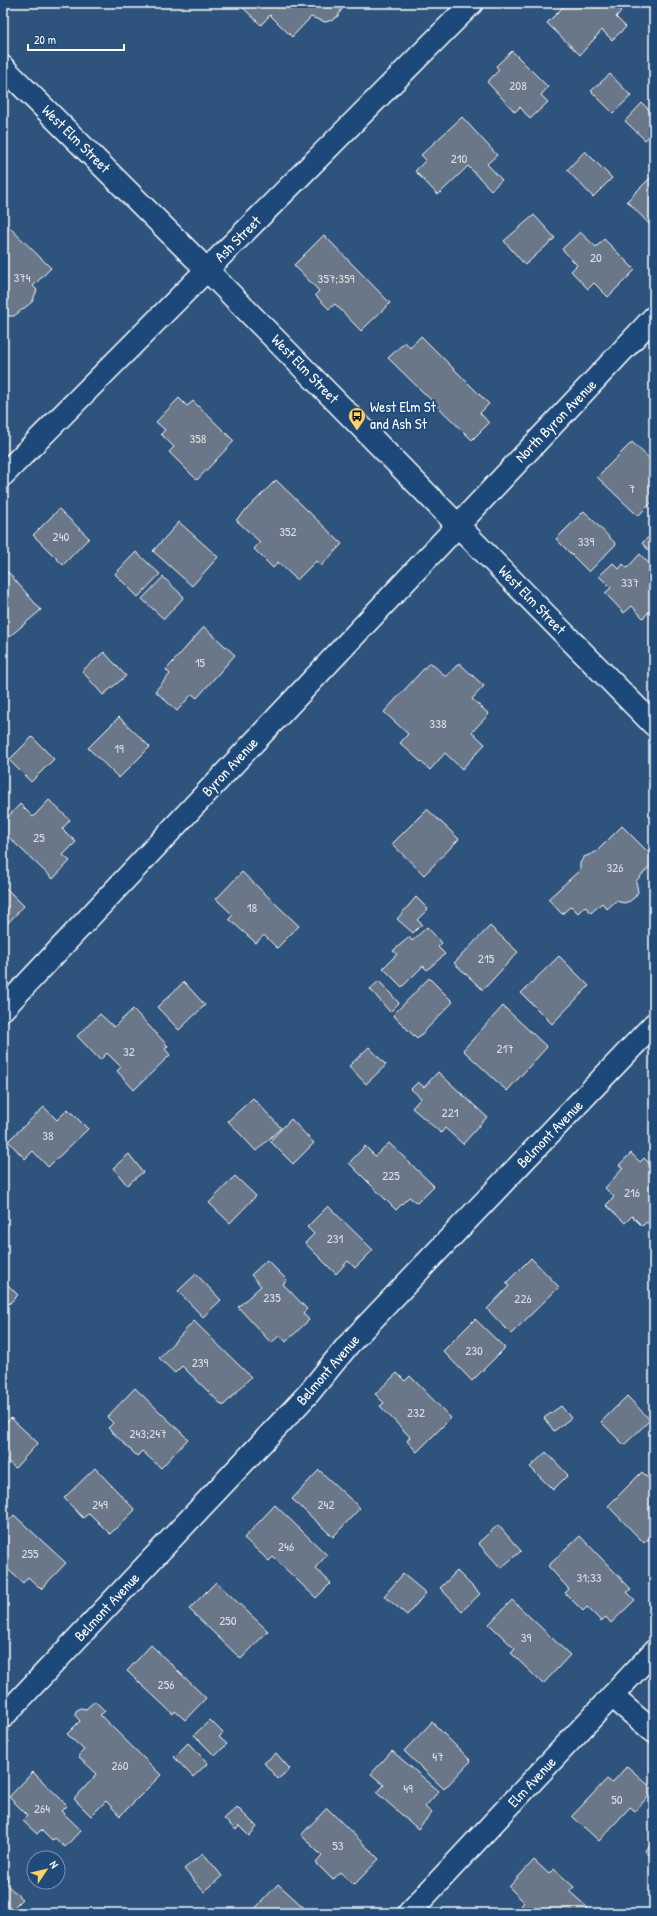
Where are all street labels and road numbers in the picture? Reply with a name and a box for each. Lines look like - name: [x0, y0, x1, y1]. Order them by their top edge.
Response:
- street label: West Elm Street: [38, 100, 116, 178]
- street label: Ash Street: [210, 210, 266, 266]
- street label: West Elm Street: [267, 329, 344, 408]
- street label: North Byron Avenue: [510, 374, 601, 467]
- street label: West Elm Street: [494, 560, 571, 639]
- street label: Byron Avenue: [197, 732, 263, 801]
- street label: Belmont Avenue: [512, 1095, 588, 1172]
- street label: Belmont Avenue: [291, 1330, 364, 1409]
- street label: Belmont Avenue: [69, 1568, 144, 1646]
- street label: Elm Avenue: [503, 1752, 561, 1812]

